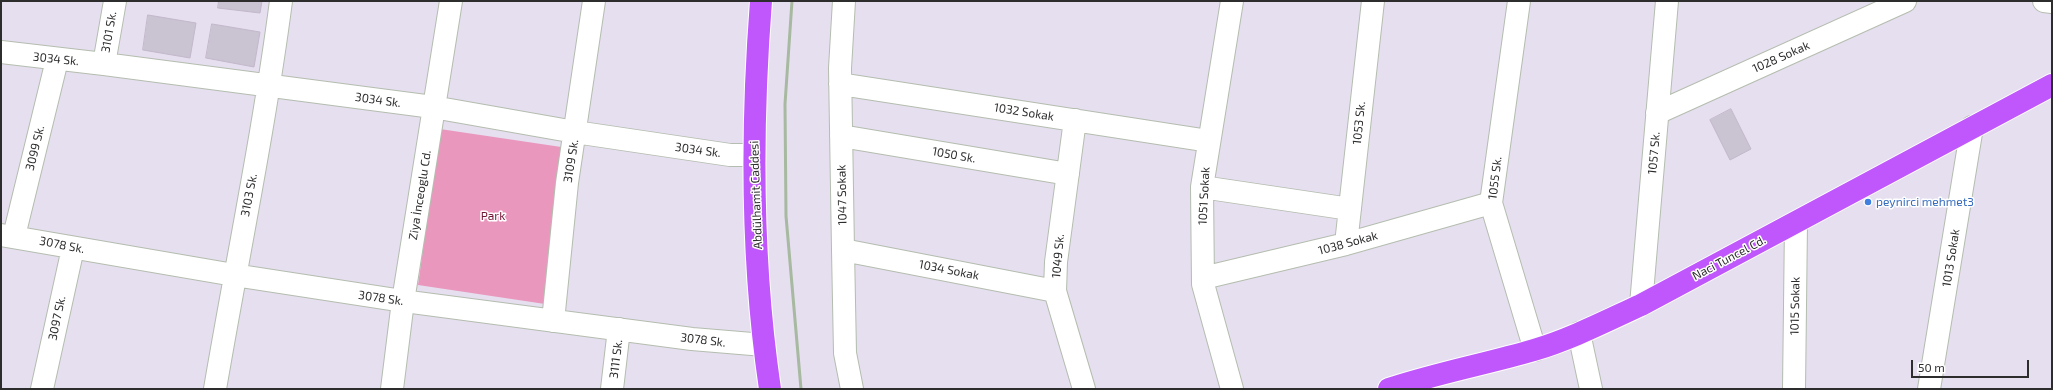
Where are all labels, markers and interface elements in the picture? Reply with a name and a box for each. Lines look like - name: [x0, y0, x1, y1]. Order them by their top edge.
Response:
- street label: 3101 Sk.: [98, 10, 120, 54]
- street label: 1028 Sokak: [1750, 38, 1812, 76]
- street label: 3034 Sk.: [32, 49, 80, 69]
- street label: 3034 Sk.: [354, 90, 402, 110]
- street label: 1032 Sokak: [993, 100, 1055, 124]
- street label: 1053 Sk.: [1350, 101, 1368, 145]
- street label: 3099 Sk.: [22, 124, 48, 172]
- street label: 1057 Sk.: [1645, 131, 1663, 175]
- street label: 3109 Sk.: [560, 138, 582, 184]
- street label: 3034 Sk.: [674, 140, 722, 160]
- street label: Abdülhamit Caddesi: [747, 140, 765, 250]
- street label: 1050 Sk.: [931, 144, 977, 166]
- street label: Ziya İnceoglu Cd.: [406, 149, 434, 241]
- street label: 1055 Sk.: [1485, 156, 1505, 200]
- street label: 1047 Sokak: [834, 165, 850, 225]
- street label: 1051 Sokak: [1195, 167, 1213, 225]
- street label: 3103 Sk.: [238, 172, 260, 218]
- place label: peynirci mehmet3: [1876, 195, 1974, 209]
- marker: peynirci mehmet3: [1863, 197, 1873, 207]
- park label: Park: [481, 209, 505, 223]
- street label: 1038 Sokak: [1317, 228, 1379, 258]
- street label: 1013 Sokak: [1939, 228, 1963, 288]
- street label: 1049 Sk.: [1049, 233, 1067, 279]
- street label: Naci Tuncel Cd.: [1690, 233, 1768, 283]
- street label: 3078 Sk.: [38, 234, 86, 256]
- street label: 1034 Sokak: [918, 257, 980, 283]
- street label: 1015 Sokak: [1787, 277, 1803, 335]
- street label: 3078 Sk.: [357, 288, 405, 308]
- street label: 3097 Sk.: [45, 294, 69, 342]
- street label: 3078 Sk.: [679, 330, 727, 350]
- street label: 3111 Sk.: [606, 339, 626, 379]
- scale bar: [1913, 352, 2031, 378]
- text: 50 m: [1918, 360, 1945, 374]

